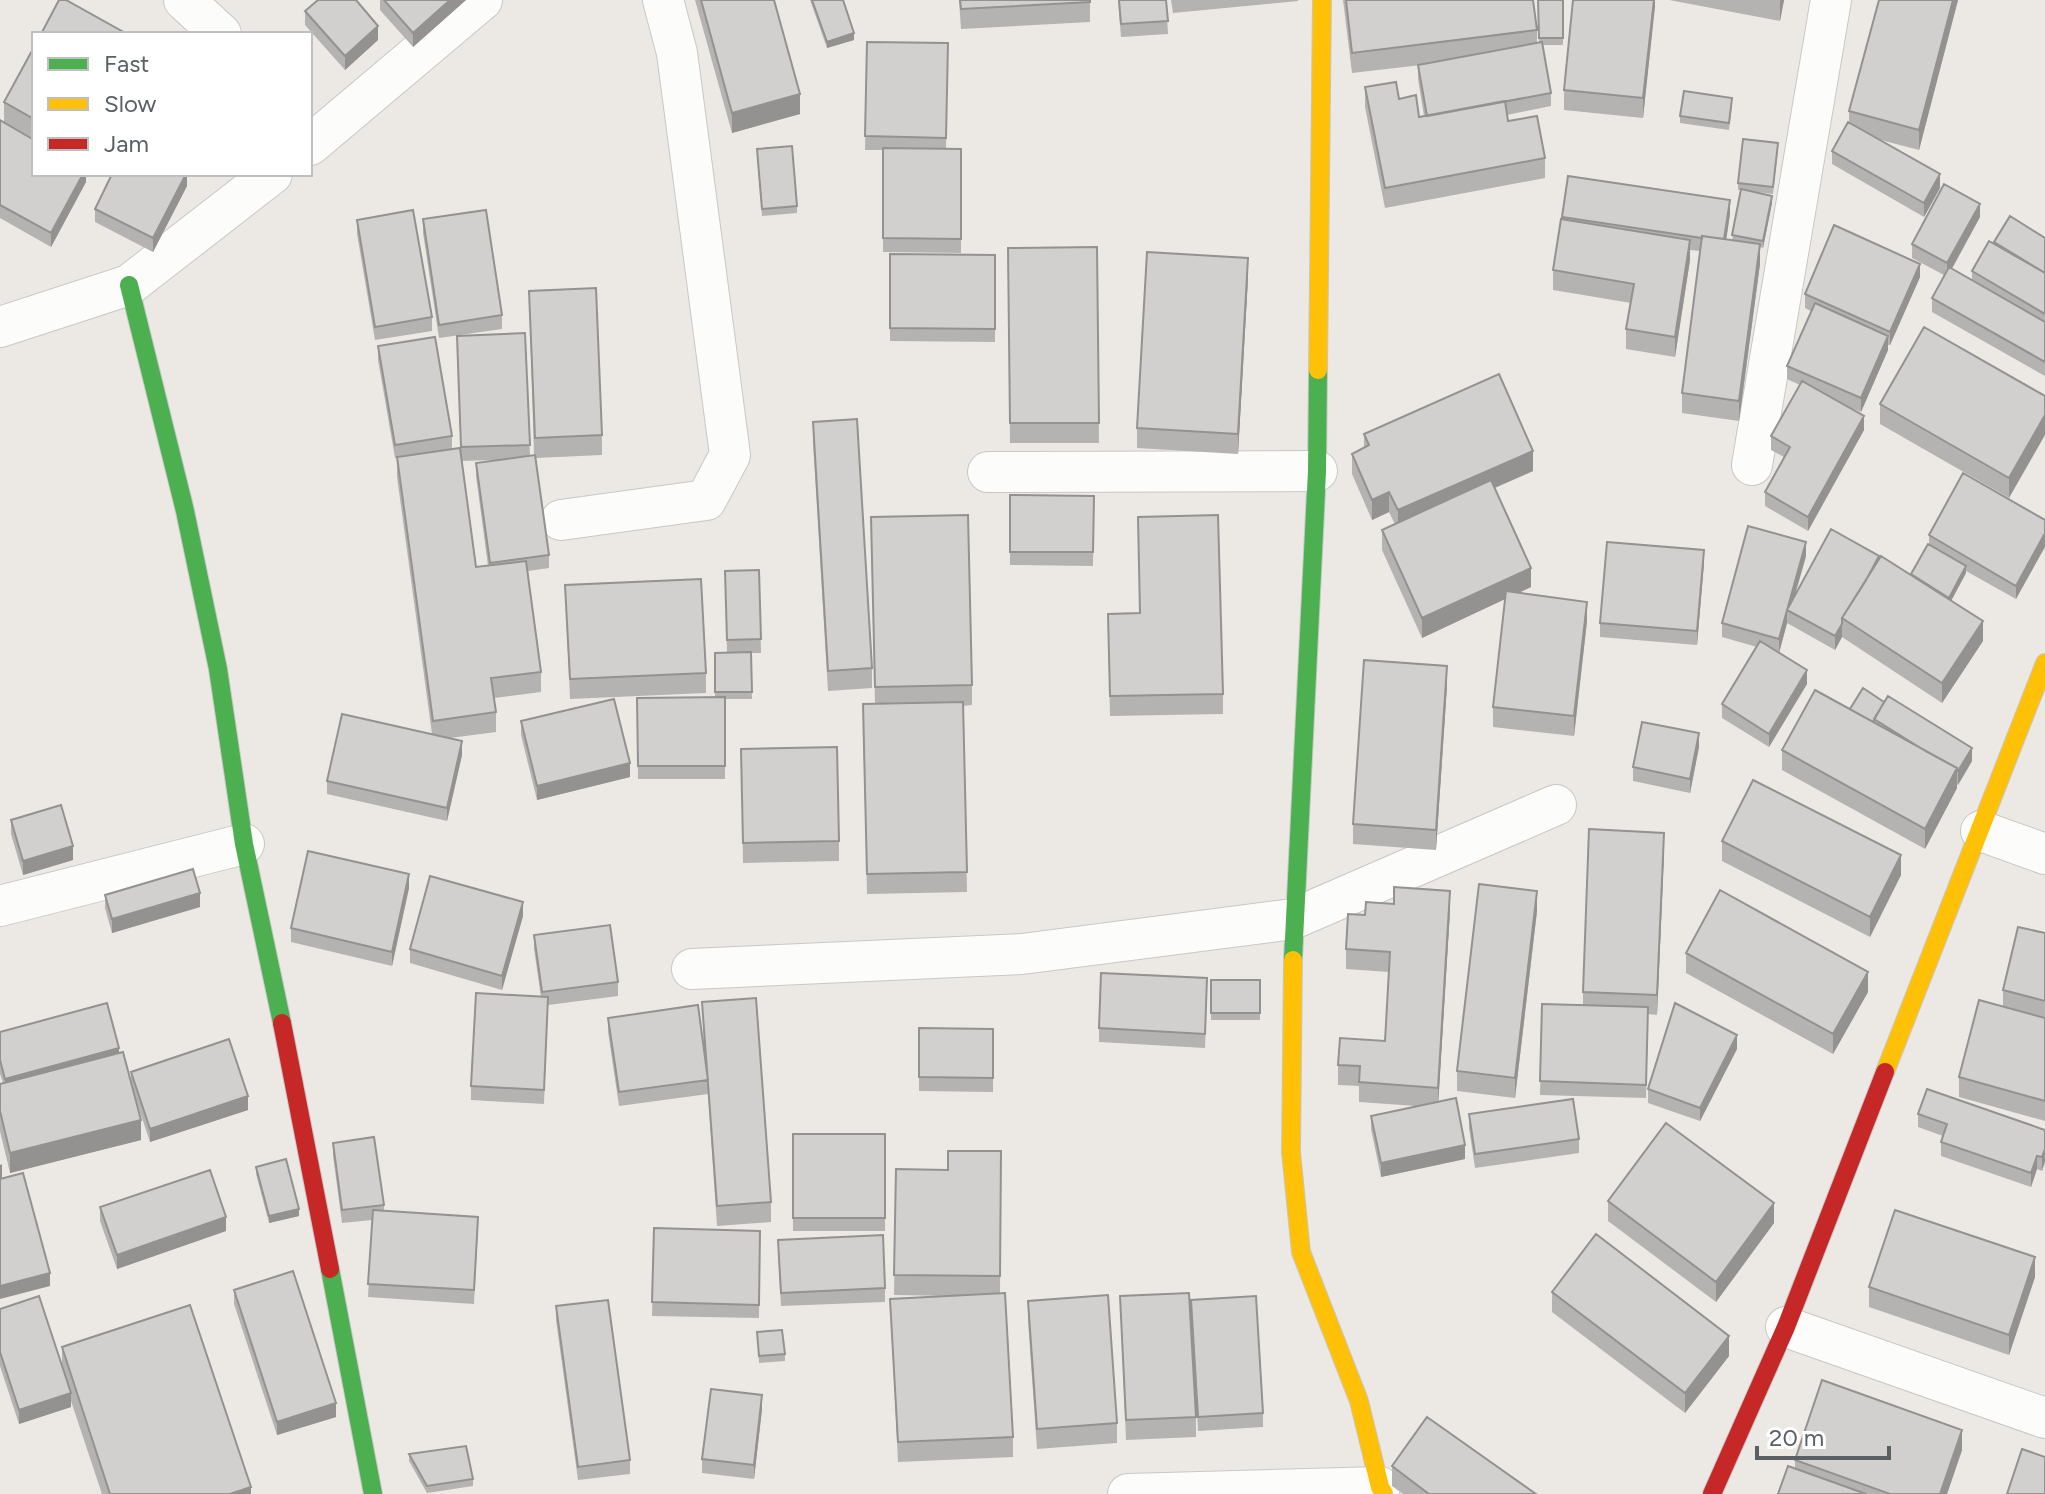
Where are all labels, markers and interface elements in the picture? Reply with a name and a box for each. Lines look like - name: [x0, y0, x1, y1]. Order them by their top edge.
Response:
- legend: [32, 32, 312, 176]
- text: Fast: [104, 49, 149, 78]
- text: Slow: [104, 89, 157, 118]
- text: Jam: [104, 129, 149, 158]
- scale bar: [1757, 1410, 1889, 1460]
- text: 20 m: [1769, 1423, 1824, 1452]

